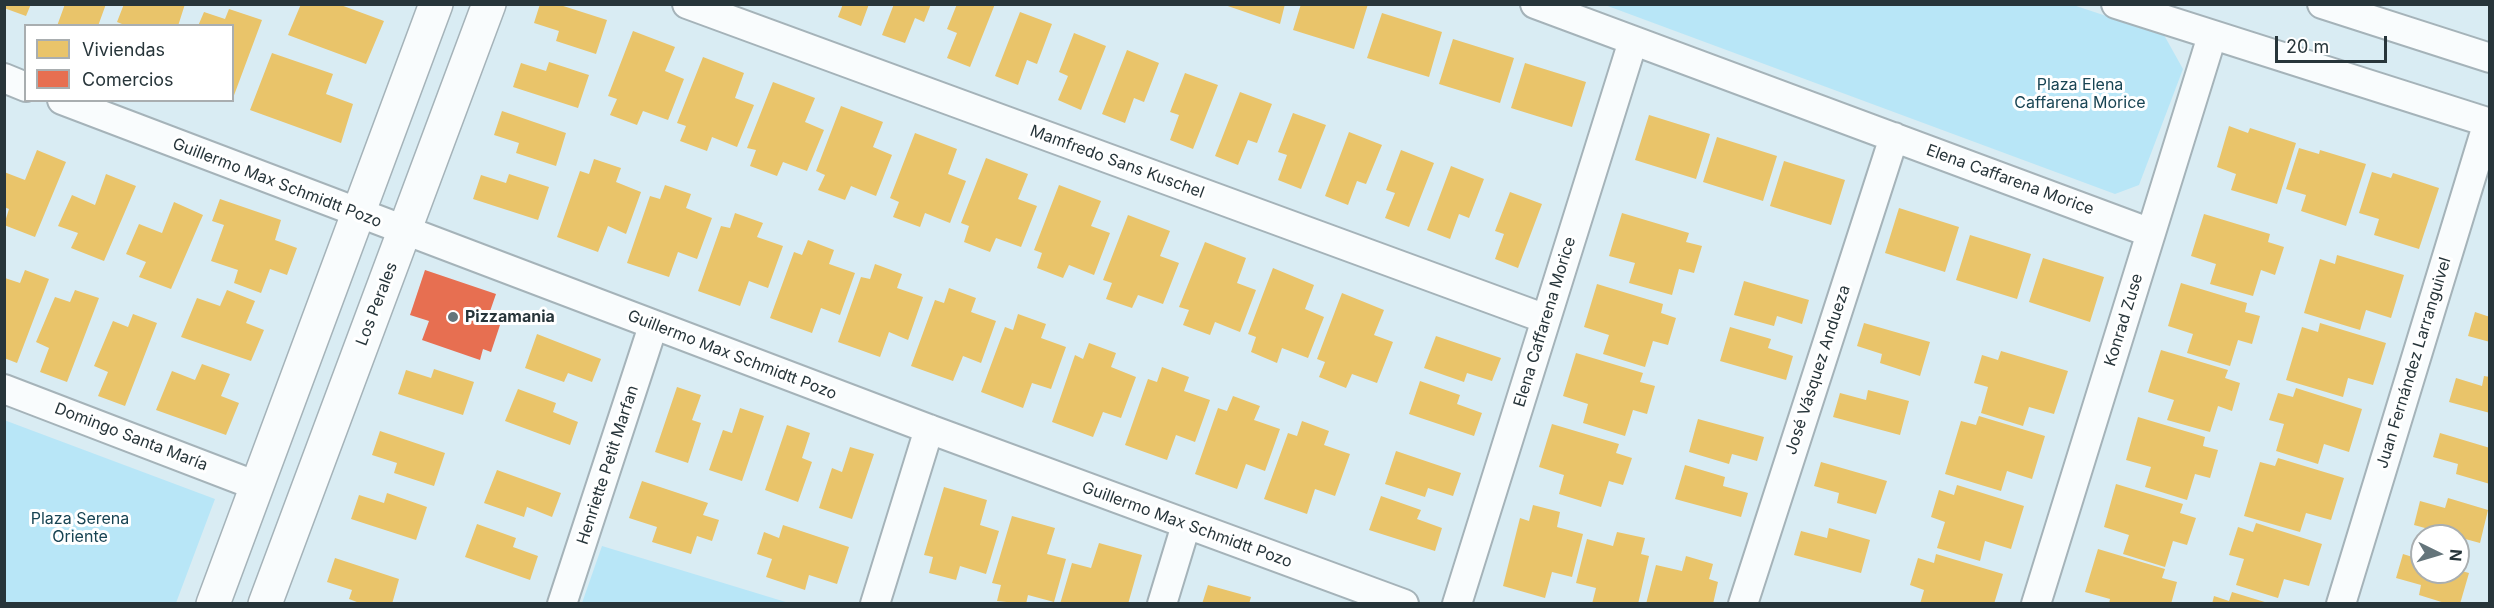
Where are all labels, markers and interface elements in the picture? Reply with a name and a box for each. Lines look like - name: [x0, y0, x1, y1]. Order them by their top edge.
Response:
- legend: [24, 24, 234, 102]
- scale bar: [2278, 24, 2390, 62]
- text: 20 m: [2286, 36, 2329, 57]
- text: Viviendas: [82, 39, 165, 60]
- text: Comercios: [82, 69, 174, 90]
- park label: Plaza Elena Caffarena Morice: [2014, 75, 2146, 113]
- street label: Mamfredo Sans Kuschel: [1027, 122, 1207, 202]
- street label: Guillermo Max Schmidtt Pozo: [170, 134, 384, 232]
- street label: Elena Caffarena Morice: [1924, 141, 2096, 219]
- street label: Elena Caffarena Morice: [1510, 235, 1580, 409]
- street label: Juan Fernández Larranguivel: [2373, 255, 2455, 471]
- street label: Los Perales: [352, 260, 402, 348]
- street label: Konrad Zuse: [2101, 271, 2147, 369]
- street label: José Vásquez Andueza: [1782, 283, 1854, 457]
- street label: Guillermo Max Schmidtt Pozo: [625, 306, 839, 404]
- place label: Pizzamania: [465, 307, 555, 327]
- marker: Pizzamania: [446, 310, 460, 324]
- street label: Henriette Petit Marfan: [573, 383, 643, 547]
- street label: Domingo Santa María: [52, 399, 210, 475]
- street label: Guillermo Max Schmidtt Pozo: [1079, 478, 1295, 572]
- park label: Plaza Serena Oriente: [31, 509, 129, 547]
- north arrow: [2410, 524, 2470, 584]
- text: N: [2445, 548, 2466, 562]

